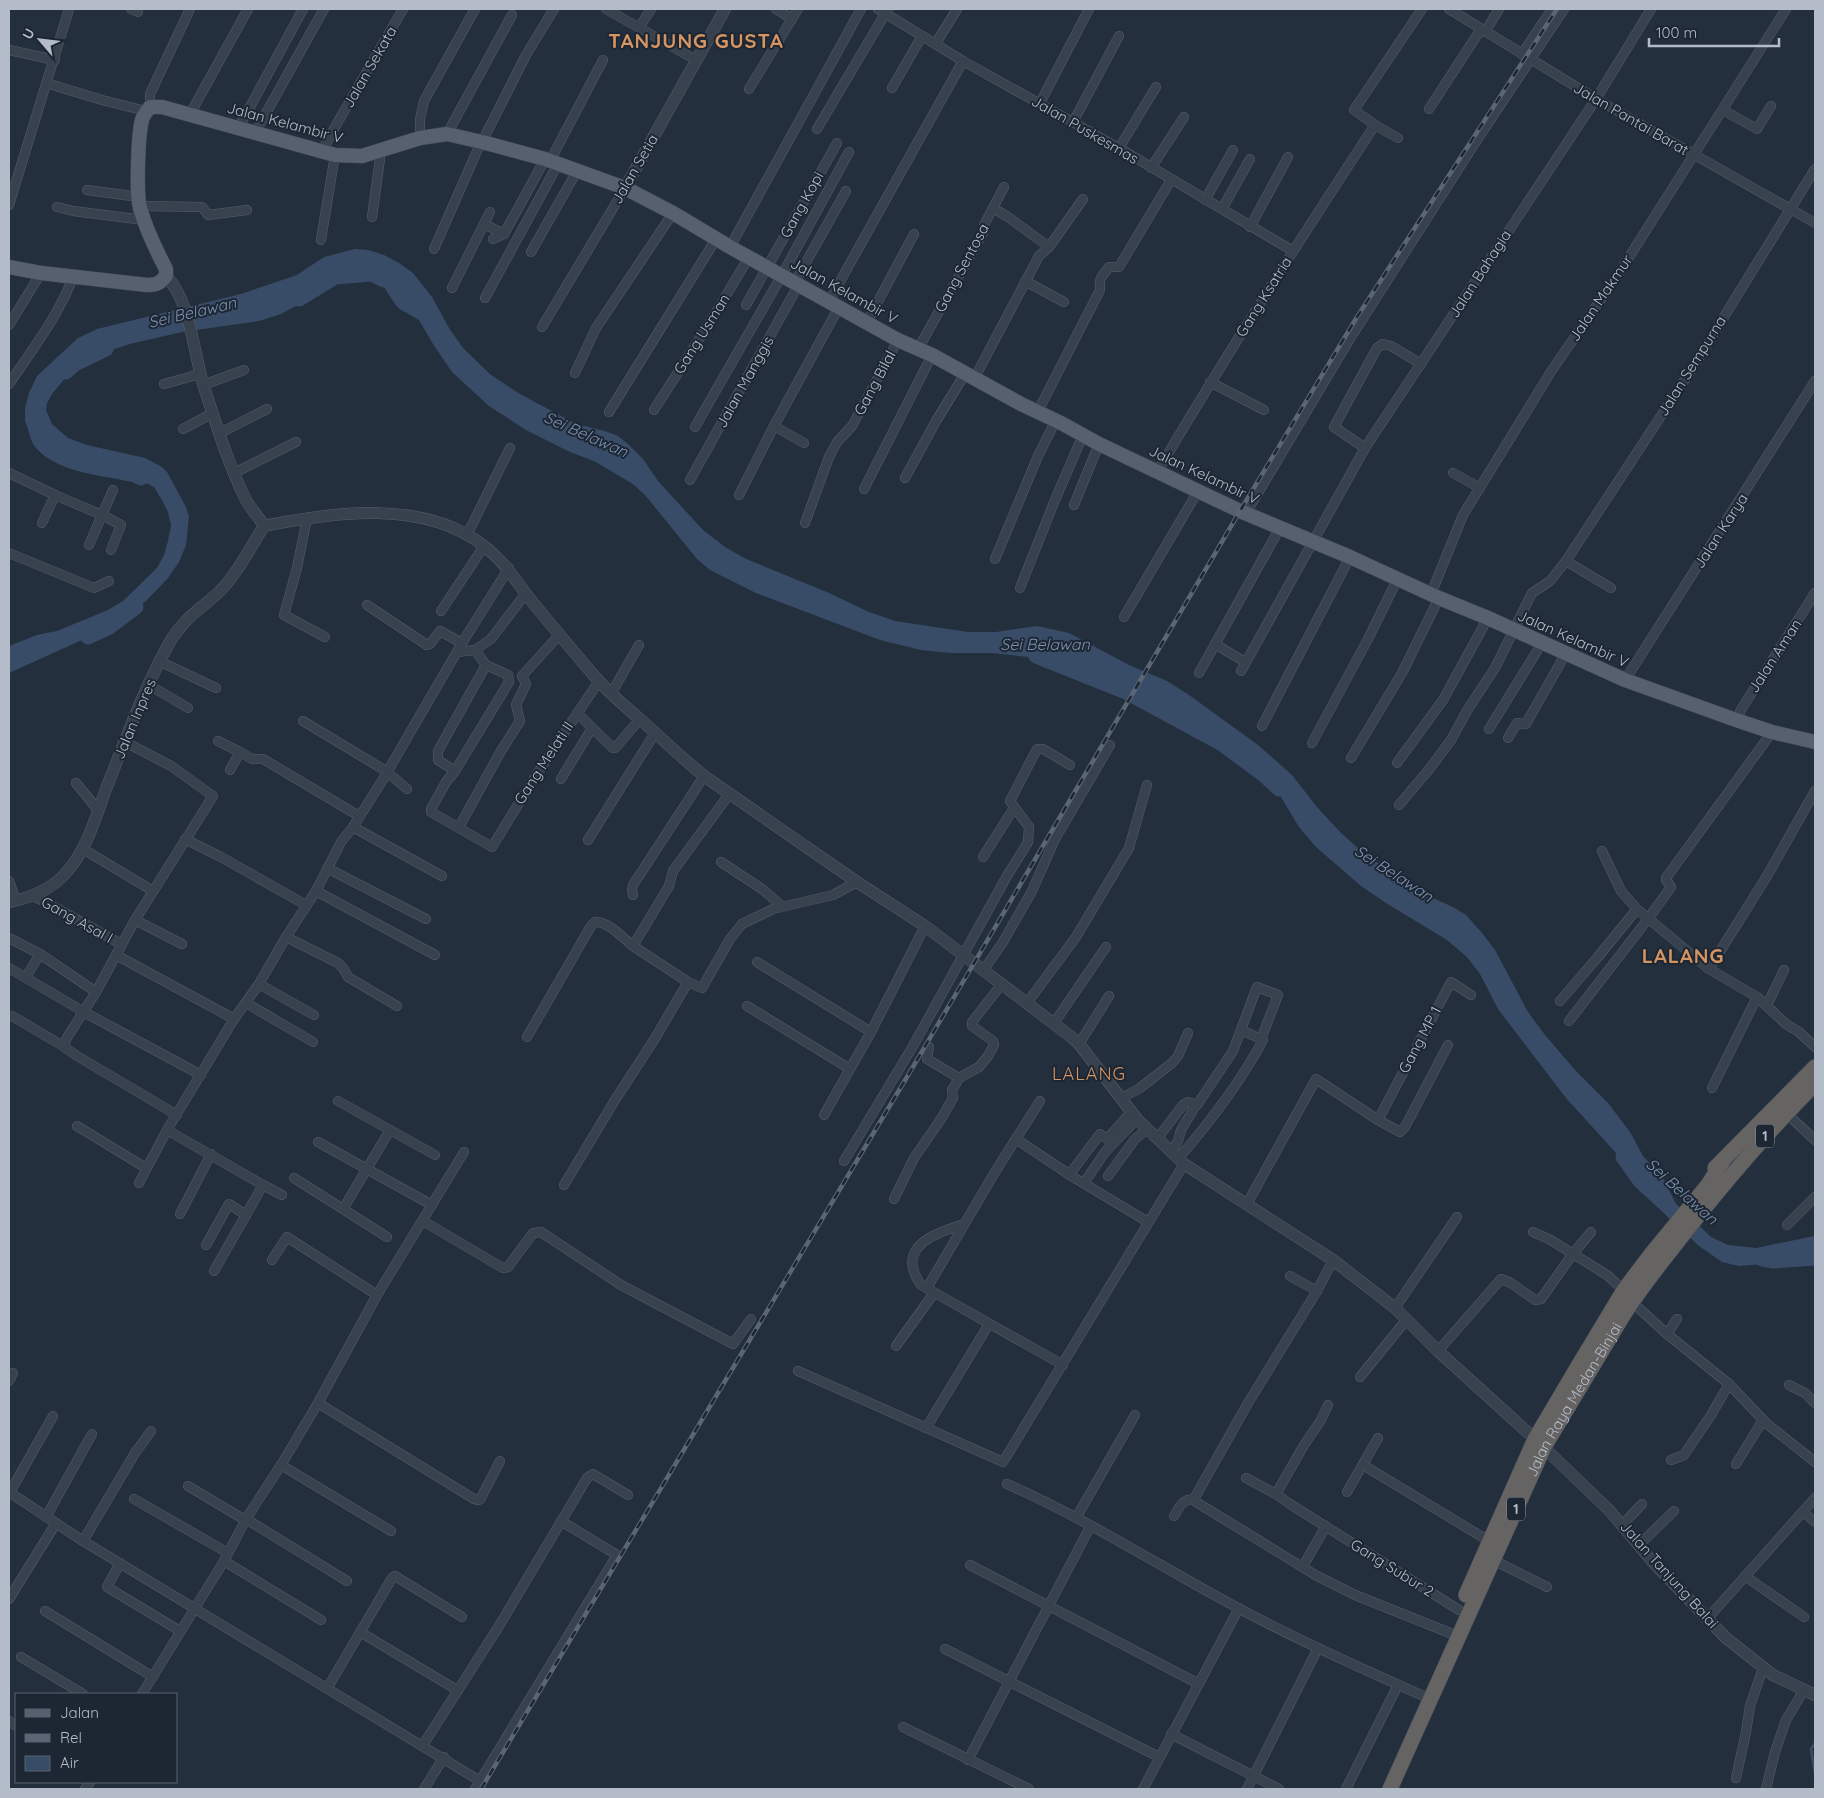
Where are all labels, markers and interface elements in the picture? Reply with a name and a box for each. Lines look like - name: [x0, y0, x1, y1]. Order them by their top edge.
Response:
- north arrow: [15, 15, 65, 65]
- scale bar: [1649, 15, 1779, 47]
- street label: Jalan Sekata: [339, 23, 401, 111]
- text: 100 m: [1656, 23, 1697, 42]
- text: U: [18, 25, 39, 42]
- district label: TANJUNG GUSTA: [608, 28, 784, 53]
- street label: Jalan Pantai Barat: [1570, 78, 1692, 159]
- street label: Jalan Puskesmas: [1028, 91, 1142, 168]
- street label: Jalan Kelambir V: [225, 98, 345, 147]
- street label: Jalan Setia: [607, 131, 662, 207]
- street label: Gang Kopi: [776, 168, 828, 241]
- street label: Gang Sentosa: [930, 220, 993, 315]
- street label: Jalan Bahagia: [1444, 226, 1515, 321]
- street label: Jalan Makmur: [1565, 251, 1637, 345]
- street label: Jalan Kelambir V: [787, 253, 901, 328]
- street label: Gang Ksatria: [1231, 253, 1296, 340]
- street label: Gang Usman: [669, 290, 734, 377]
- water label: Sei Belawan: [146, 292, 239, 332]
- street label: Jalan Sempurna: [1653, 312, 1730, 419]
- street label: Jalan Manggis: [712, 332, 778, 431]
- street label: Gang Bilal: [850, 347, 900, 418]
- water label: Sei Belawan: [541, 407, 632, 462]
- street label: Jalan Kelambir V: [1146, 441, 1262, 508]
- street label: Jalan Karya: [1689, 490, 1752, 572]
- street label: Jalan Kelambir V: [1515, 606, 1632, 672]
- street label: Jalan Aman: [1744, 615, 1805, 696]
- water label: Sei Belawan: [1000, 634, 1091, 654]
- street label: Jalan Inpres: [109, 676, 160, 762]
- street label: Gang Melati II: [510, 718, 577, 808]
- water label: Sei Belawan: [1351, 840, 1438, 906]
- street label: Gang Asal I: [38, 892, 116, 947]
- district label: LALANG: [1642, 943, 1724, 968]
- street label: Gang MP 1: [1394, 1003, 1445, 1076]
- district label: LALANG: [1052, 1062, 1126, 1085]
- road number: 1: [1756, 1124, 1774, 1148]
- water label: Sei Belawan: [1642, 1154, 1723, 1229]
- street label: Jalan Raya Medan-Binjai: [1522, 1319, 1626, 1480]
- road number: 1: [1507, 1498, 1525, 1520]
- street label: Jalan Tanjung Balai: [1616, 1517, 1722, 1632]
- street label: Gang Subur 2: [1347, 1534, 1437, 1601]
- legend: [15, 1693, 178, 1783]
- text: Jalan: [60, 1703, 99, 1722]
- text: Rel: [60, 1728, 82, 1747]
- text: Air: [60, 1753, 79, 1772]

